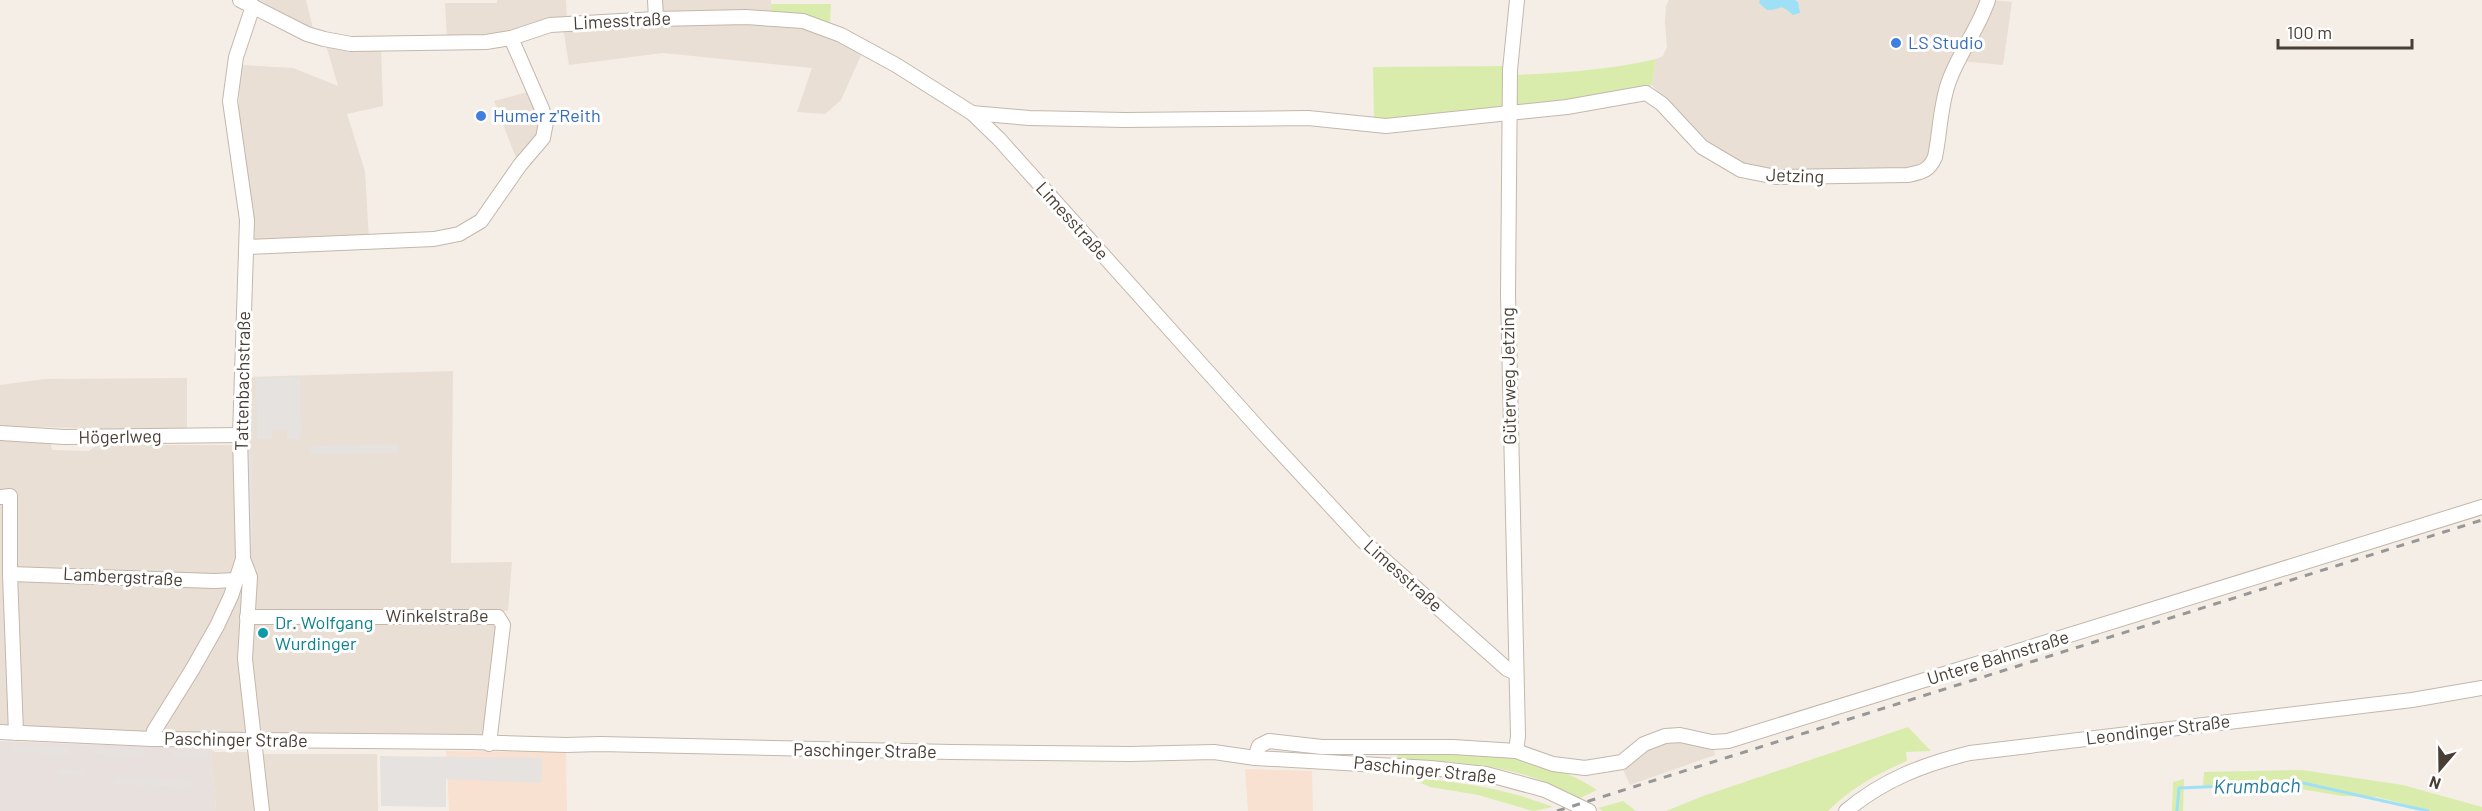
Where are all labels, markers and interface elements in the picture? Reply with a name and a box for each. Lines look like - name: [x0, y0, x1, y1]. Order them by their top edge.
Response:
- street label: Limesstraße: [572, 6, 671, 34]
- scale bar: [2278, 12, 2412, 50]
- text: 100 m: [2287, 21, 2332, 43]
- place label: LS Studio: [1908, 31, 1983, 53]
- marker: LS Studio: [1889, 36, 1903, 50]
- place label: Humer z'Reith: [493, 104, 601, 126]
- marker: Humer z'Reith: [474, 109, 488, 123]
- street label: Jetzing: [1765, 163, 1825, 187]
- street label: Limesstraße: [1032, 177, 1114, 264]
- street label: Güterweg Jetzing: [1496, 307, 1520, 445]
- street label: Tattenbachstraße: [230, 311, 254, 451]
- street label: Högerlweg: [78, 424, 162, 448]
- street label: Limesstraße: [1360, 534, 1447, 616]
- street label: Lambergstraße: [63, 562, 184, 590]
- street label: Winkelstraße: [385, 604, 489, 626]
- place label: Dr. Wolfgang Wurdinger: [275, 611, 373, 654]
- street label: Untere Bahnstraße: [1924, 625, 2071, 689]
- marker: Dr. Wolfgang Wurdinger: [256, 626, 270, 640]
- street label: Leondinger Straße: [2085, 709, 2231, 749]
- street label: Paschinger Straße: [164, 727, 308, 751]
- street label: Paschinger Straße: [793, 738, 937, 762]
- north arrow: [2410, 739, 2470, 799]
- street label: Paschinger Straße: [1353, 751, 1498, 787]
- water label: Krumbach: [2213, 772, 2301, 798]
- text: N: [2426, 773, 2443, 794]

